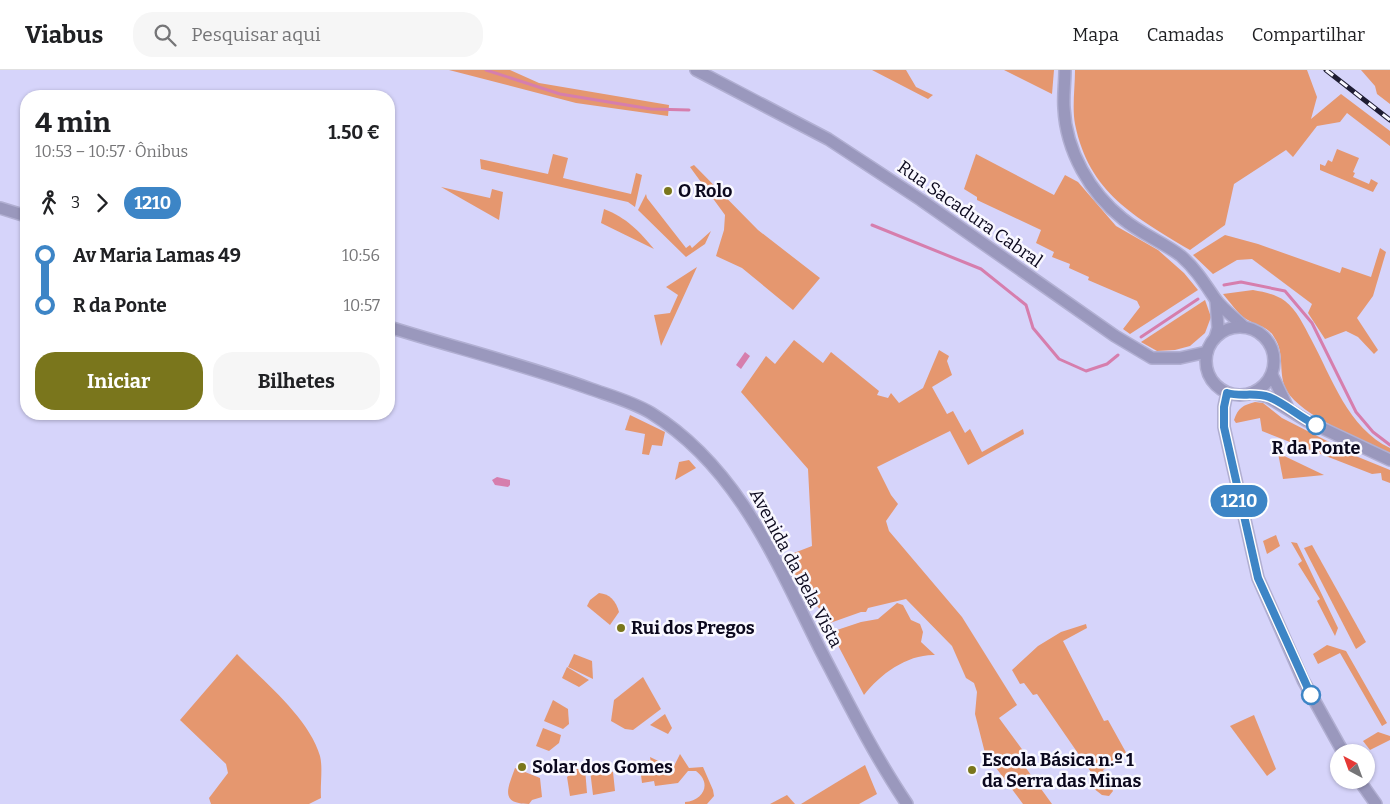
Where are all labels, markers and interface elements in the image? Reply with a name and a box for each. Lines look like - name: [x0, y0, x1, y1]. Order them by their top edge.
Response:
- search box: [133, 12, 483, 57]
- text: Viabus: [25, 21, 103, 49]
- icon: search: [151, 21, 179, 49]
- text: Pesquisar aqui: [191, 23, 321, 46]
- text: Mapa: [1073, 24, 1119, 46]
- text: Camadas: [1147, 24, 1224, 46]
- text: Compartilhar: [1252, 24, 1365, 46]
- text: 4 min: [35, 106, 111, 139]
- text: 1.50 €: [328, 121, 380, 144]
- text: 10:53 – 10:57 · Ônibus: [35, 142, 188, 161]
- street label: Rua Sacadura Cabral: [893, 156, 1047, 272]
- place label: O Rolo: [678, 180, 732, 202]
- marker: O Rolo: [662, 185, 674, 197]
- icon: walk: [35, 189, 63, 217]
- icon: forward: [88, 189, 116, 217]
- text: 1210: [134, 192, 171, 214]
- text: 3: [71, 193, 80, 212]
- text: Av Maria Lamas 49: [73, 244, 241, 267]
- text: 10:56: [342, 246, 380, 265]
- text: R da Ponte: [73, 294, 167, 317]
- text: 10:57: [344, 296, 380, 315]
- button: Iniciar: [35, 352, 203, 410]
- button: Bilhetes: [213, 352, 380, 410]
- marker: R da Ponte: [1306, 415, 1326, 435]
- place label: R da Ponte: [1272, 437, 1361, 459]
- street label: Avenida da Bela Vista: [745, 485, 847, 651]
- line badge: 1210: [1204, 485, 1274, 517]
- text: 1210: [1220, 490, 1258, 512]
- place label: Rui dos Pregos: [631, 617, 755, 639]
- marker: Rui dos Pregos: [615, 622, 627, 634]
- unlabelled marker: [1301, 685, 1321, 705]
- north arrow: [1330, 744, 1375, 789]
- map controls: [1330, 744, 1375, 789]
- place label: Escola Básica n.º 1 da Serra das Minas: [982, 749, 1141, 792]
- place label: Solar dos Gomes: [532, 756, 673, 778]
- marker: Solar dos Gomes: [516, 761, 528, 773]
- marker: Escola Básica n.º 1 da Serra das Minas: [966, 764, 978, 776]

